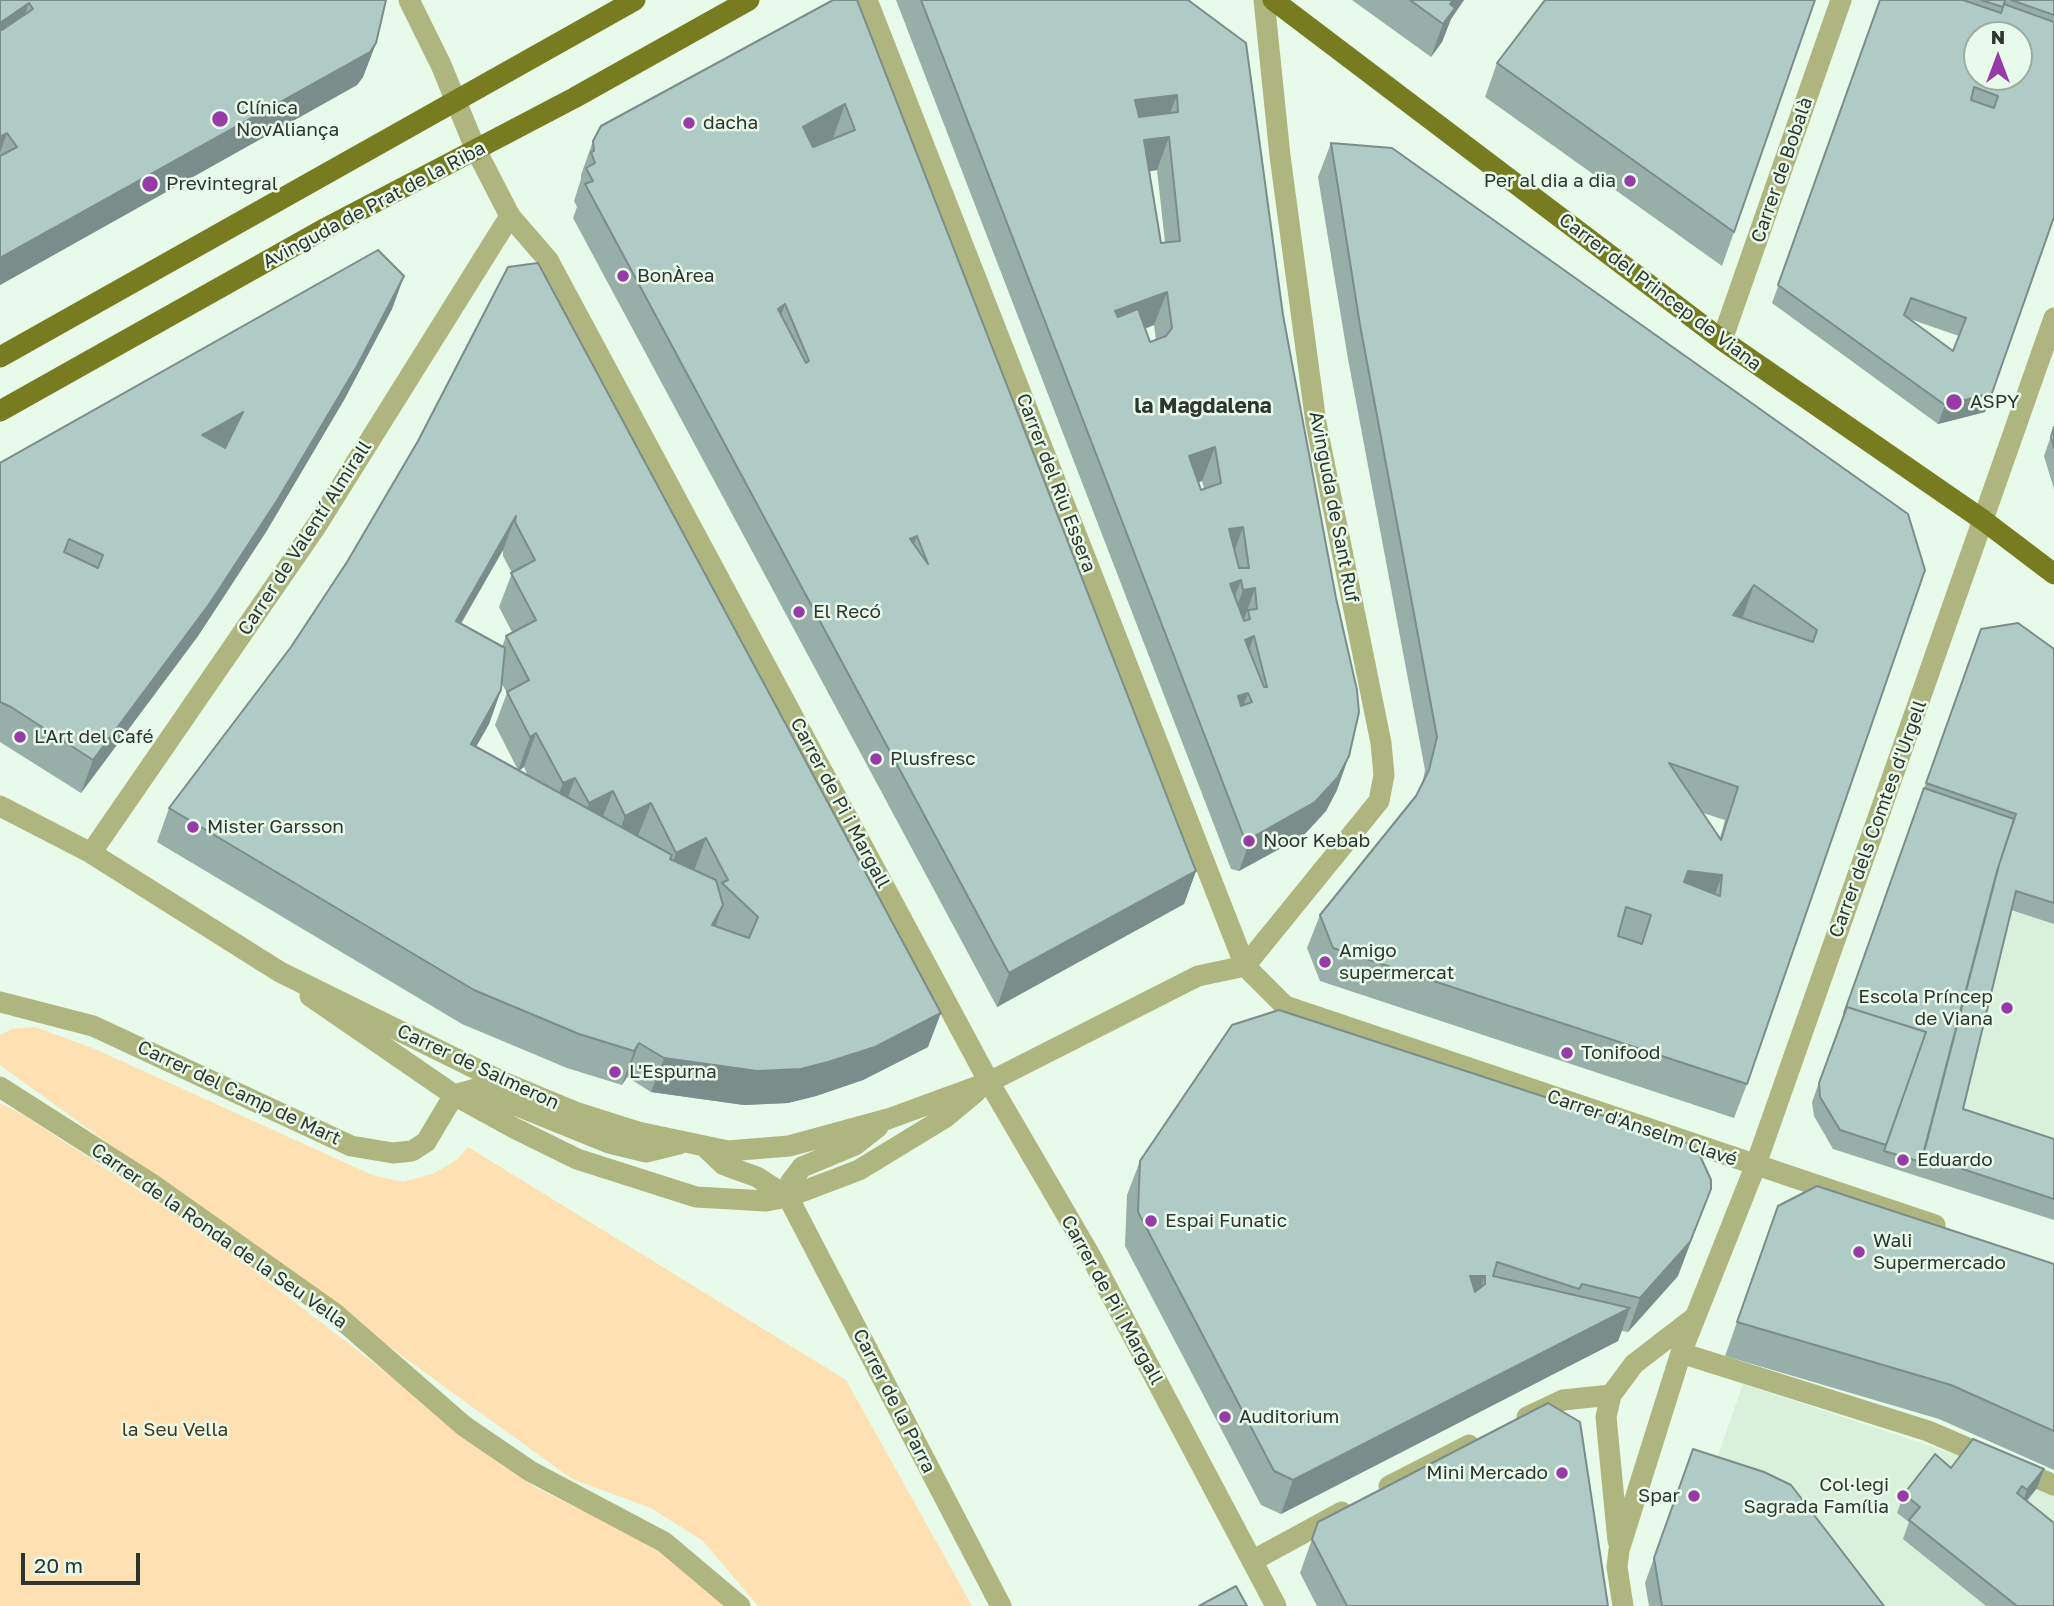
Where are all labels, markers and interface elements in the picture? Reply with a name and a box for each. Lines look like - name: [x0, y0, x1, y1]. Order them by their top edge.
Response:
- north arrow: [1963, 21, 2033, 91]
- text: N: [1991, 25, 2005, 48]
- street label: Carrer de Bobalà: [1746, 94, 1818, 246]
- place label: Clínica NovAliança: [236, 97, 339, 141]
- marker: Clínica NovAliança: [210, 109, 230, 129]
- place label: dacha: [703, 112, 758, 134]
- marker: dacha: [681, 115, 697, 131]
- street label: Avinguda de Prat de la Riba: [259, 137, 489, 273]
- place label: Per al dia a dia: [1484, 170, 1616, 192]
- place label: Previntegral: [166, 173, 278, 195]
- marker: Per al dia a dia: [1622, 173, 1638, 189]
- marker: Previntegral: [140, 174, 160, 194]
- street label: Carrer del Princep de Viana: [1554, 208, 1766, 376]
- place label: BonÀrea: [637, 265, 715, 287]
- marker: BonÀrea: [615, 268, 631, 284]
- street label: Carrer del Riu Essera: [1011, 390, 1101, 576]
- place label: ASPY: [1970, 391, 2019, 413]
- marker: ASPY: [1944, 392, 1964, 412]
- district label: la Magdalena: [1134, 393, 1272, 419]
- street label: Avinguda de Sant Ruf: [1304, 409, 1364, 605]
- street label: Carrer de Valentí Almirall: [233, 436, 377, 640]
- place label: El Recó: [813, 601, 881, 623]
- marker: El Recó: [791, 604, 807, 620]
- street label: Carrer dels Comtes d'Urgell: [1824, 697, 1932, 941]
- street label: Carrer de Pi i Margall: [785, 714, 895, 892]
- place label: L'Art del Café: [34, 726, 153, 748]
- marker: L'Art del Café: [12, 729, 28, 745]
- place label: Plusfresc: [890, 748, 976, 770]
- marker: Plusfresc: [868, 751, 884, 767]
- place label: Mister Garsson: [207, 816, 344, 838]
- marker: Mister Garsson: [185, 819, 201, 835]
- place label: Noor Kebab: [1263, 830, 1370, 852]
- marker: Noor Kebab: [1241, 833, 1257, 849]
- place label: Amigo supermercat: [1339, 940, 1454, 984]
- marker: Amigo supermercat: [1317, 954, 1333, 970]
- place label: Escola Príncep de Viana: [1858, 986, 1993, 1030]
- marker: Escola Príncep de Viana: [1999, 1000, 2015, 1016]
- street label: Carrer de Salmeron: [393, 1019, 563, 1115]
- street label: Carrer del Camp de Mart: [134, 1036, 344, 1150]
- place label: Tonifood: [1581, 1042, 1660, 1064]
- marker: Tonifood: [1559, 1045, 1575, 1061]
- place label: L'Espurna: [629, 1061, 717, 1083]
- marker: L'Espurna: [607, 1064, 623, 1080]
- street label: Carrer d'Anselm Clavé: [1544, 1085, 1740, 1171]
- street label: Carrer de la Ronda de la Seu Vella: [87, 1138, 351, 1334]
- place label: Eduardo: [1917, 1149, 1993, 1171]
- marker: Eduardo: [1895, 1152, 1911, 1168]
- place label: Espai Funatic: [1165, 1210, 1287, 1232]
- street label: Carrer de Pi i Margall: [1056, 1211, 1168, 1389]
- marker: Espai Funatic: [1143, 1213, 1159, 1229]
- place label: Wali Supermercado: [1873, 1230, 2006, 1274]
- marker: Wali Supermercado: [1851, 1244, 1867, 1260]
- street label: Carrer de la Parra: [848, 1325, 940, 1477]
- place label: Auditorium: [1239, 1406, 1339, 1428]
- marker: Auditorium: [1217, 1409, 1233, 1425]
- park label: la Seu Vella: [122, 1419, 228, 1441]
- place label: Mini Mercado: [1426, 1462, 1548, 1484]
- marker: Mini Mercado: [1554, 1465, 1570, 1481]
- place label: Col·legi Sagrada Família: [1743, 1474, 1889, 1518]
- place label: Spar: [1638, 1485, 1680, 1507]
- marker: Spar: [1686, 1488, 1702, 1504]
- marker: Col·legi Sagrada Família: [1895, 1488, 1911, 1504]
- scale bar: [24, 1540, 144, 1584]
- text: 20 m: [34, 1552, 83, 1578]

